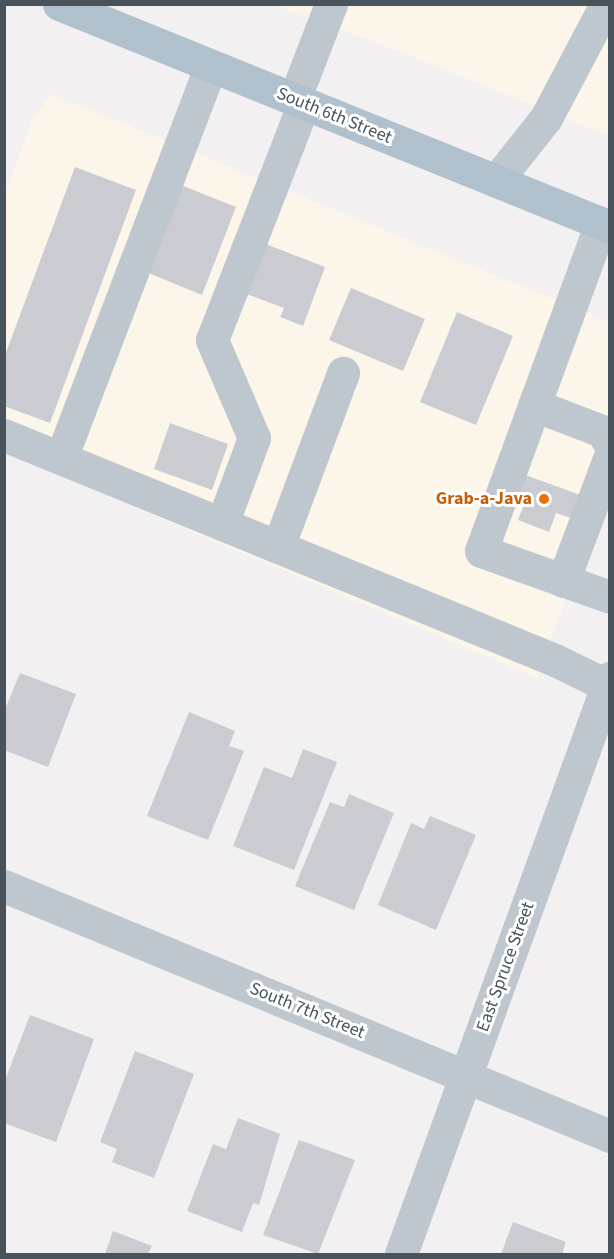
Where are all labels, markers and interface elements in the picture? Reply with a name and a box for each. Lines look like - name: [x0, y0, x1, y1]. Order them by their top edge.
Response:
- street label: South 6th Street: [273, 83, 395, 149]
- place label: Grab-a-Java: [436, 488, 532, 510]
- marker: Grab-a-Java: [537, 492, 551, 506]
- street label: East Spruce Street: [473, 899, 539, 1035]
- street label: South 7th Street: [246, 978, 368, 1044]

